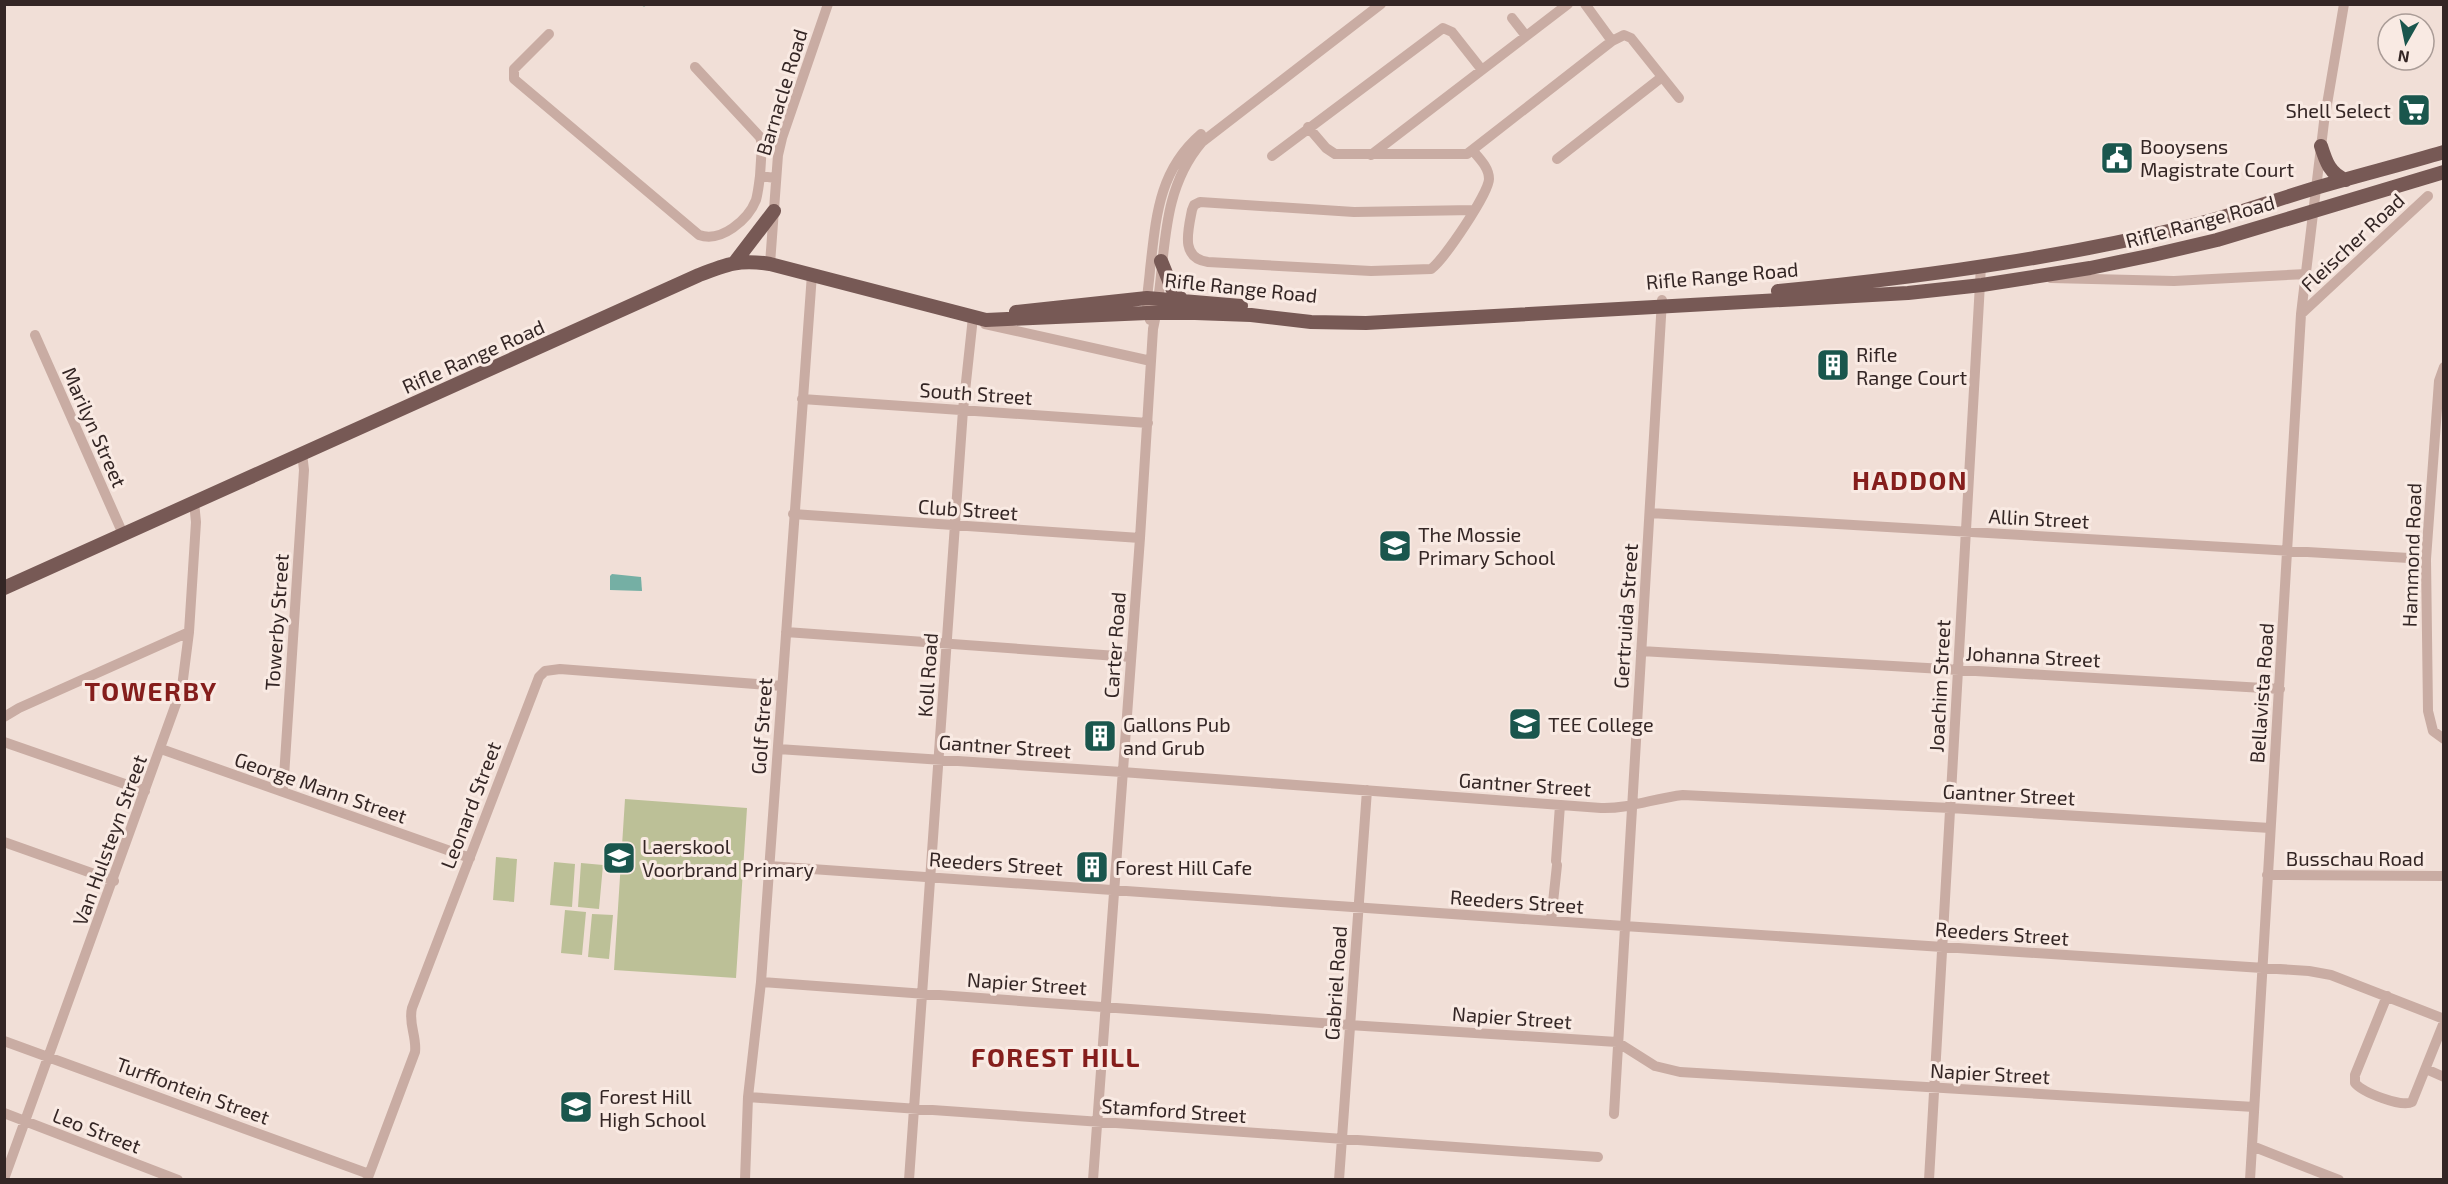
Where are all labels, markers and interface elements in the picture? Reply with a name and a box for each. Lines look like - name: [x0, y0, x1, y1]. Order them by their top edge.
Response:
- north arrow: [2376, 12, 2436, 72]
- street label: Barnacle Road: [750, 26, 812, 158]
- text: N: [2396, 47, 2411, 68]
- supermarket icon: Shell Select: [2396, 92, 2432, 128]
- place label: Shell Select: [2286, 98, 2391, 122]
- place label: Booysens Magistrate Court: [2140, 134, 2294, 181]
- public building icon: Booysens Magistrate Court: [2099, 140, 2135, 176]
- street label: Fleischer Road: [2295, 188, 2409, 296]
- street label: Rifle Range Road: [2123, 190, 2277, 252]
- street label: Rifle Range Road: [1645, 256, 1799, 294]
- street label: Rifle Range Road: [1164, 267, 1318, 307]
- street label: Rifle Range Road: [398, 314, 548, 398]
- place label: Rifle Range Court: [1856, 342, 1967, 389]
- building icon: Rifle Range Court: [1815, 347, 1851, 383]
- street label: Marilyn Street: [58, 363, 132, 491]
- street label: South Street: [919, 377, 1034, 409]
- district label: HADDON: [1852, 464, 1968, 495]
- street label: Hammond Road: [2396, 482, 2426, 628]
- street label: Club Street: [917, 494, 1019, 524]
- street label: Allin Street: [1988, 503, 2090, 533]
- place label: The Mossie Primary School: [1418, 522, 1555, 569]
- school or university icon: The Mossie Primary School: [1377, 528, 1413, 564]
- street label: Gertruida Street: [1608, 542, 1642, 690]
- street label: Towerby Street: [259, 552, 293, 691]
- street label: Carter Road: [1098, 591, 1130, 699]
- street label: Joachim Street: [1924, 619, 1954, 753]
- street label: Bellavista Road: [2244, 622, 2278, 764]
- street label: Koll Road: [912, 632, 942, 718]
- street label: Johanna Street: [1965, 640, 2101, 672]
- district label: TOWERBY: [84, 675, 218, 706]
- street label: Golf Street: [746, 676, 776, 775]
- school or university icon: TEE College: [1507, 706, 1543, 742]
- place label: Gallons Pub and Grub: [1123, 712, 1231, 759]
- place label: TEE College: [1548, 712, 1654, 736]
- building icon: Gallons Pub and Grub: [1082, 718, 1118, 754]
- street label: Gantner Street: [938, 729, 1072, 763]
- street label: Leonard Street: [435, 738, 505, 872]
- street label: George Mann Street: [232, 746, 411, 828]
- street label: Van Hulsteyn Street: [67, 751, 151, 929]
- street label: Gantner Street: [1458, 767, 1592, 801]
- street label: Gantner Street: [1942, 779, 2076, 809]
- place label: Laerskool Voorbrand Primary: [642, 834, 814, 881]
- school or university icon: Laerskool Voorbrand Primary: [601, 840, 637, 876]
- street label: Reeders Street: [928, 846, 1064, 880]
- street label: Busschau Road: [2286, 846, 2424, 870]
- building icon: Forest Hill Cafe: [1074, 849, 1110, 885]
- place label: Forest Hill Cafe: [1115, 855, 1252, 879]
- street label: Reeders Street: [1449, 884, 1585, 918]
- street label: Reeders Street: [1934, 916, 2070, 950]
- street label: Gabriel Road: [1319, 925, 1351, 1041]
- street label: Napier Street: [966, 967, 1088, 999]
- street label: Napier Street: [1451, 1001, 1573, 1033]
- district label: FOREST HILL: [971, 1041, 1141, 1072]
- street label: Turffontein Street: [113, 1051, 273, 1129]
- street label: Napier Street: [1929, 1058, 2051, 1088]
- place label: Forest Hill High School: [599, 1084, 706, 1131]
- school or university icon: Forest Hill High School: [558, 1089, 594, 1125]
- street label: Stamford Street: [1101, 1093, 1248, 1127]
- street label: Leo Street: [50, 1102, 145, 1158]

